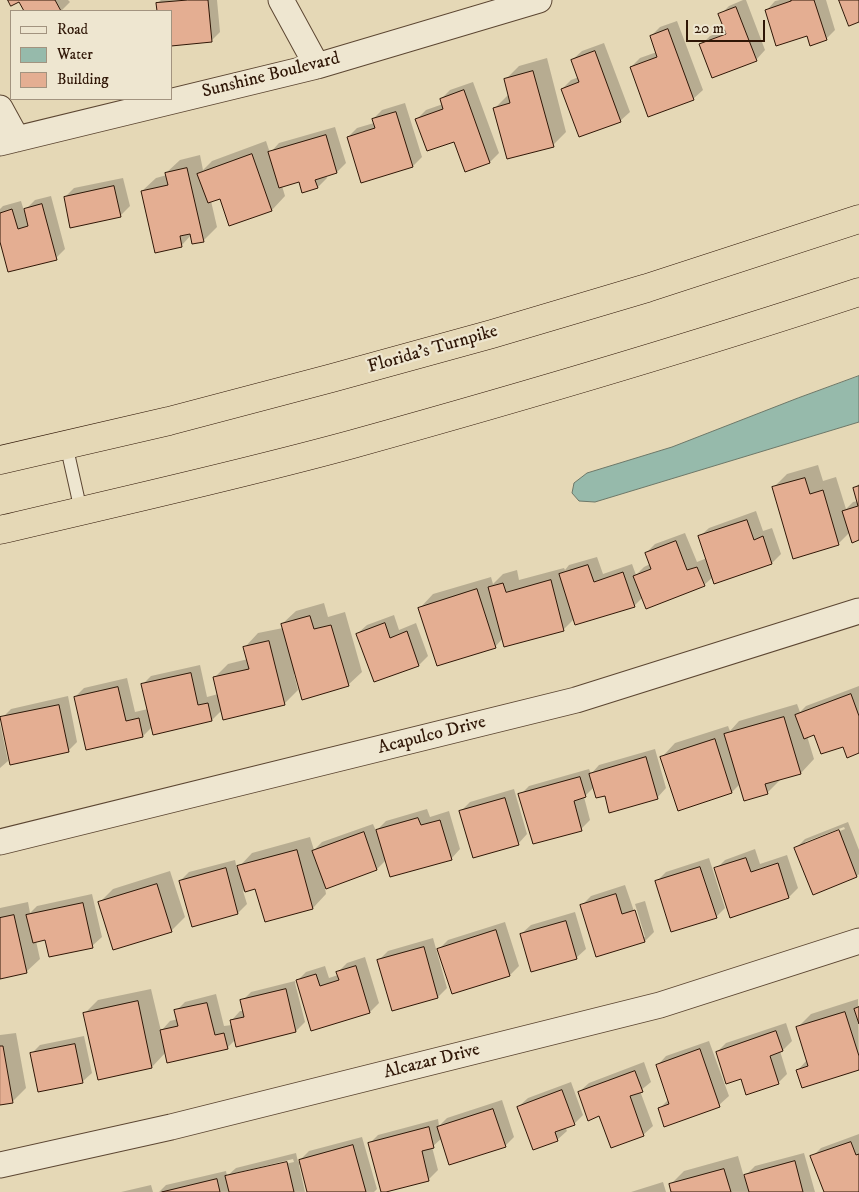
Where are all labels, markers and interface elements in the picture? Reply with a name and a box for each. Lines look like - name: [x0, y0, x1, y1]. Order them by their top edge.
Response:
- legend: [10, 10, 172, 100]
- scale bar: [689, 10, 768, 42]
- text: 20 m: [694, 19, 724, 38]
- text: Road: [57, 20, 88, 39]
- text: Water: [57, 45, 93, 64]
- street label: Sunshine Boulevard: [200, 48, 342, 104]
- text: Building: [57, 70, 109, 89]
- street label: Florida's Turnpike: [366, 321, 500, 379]
- street label: Acapulco Drive: [376, 712, 488, 760]
- street label: Alcazar Drive: [382, 1040, 482, 1084]

